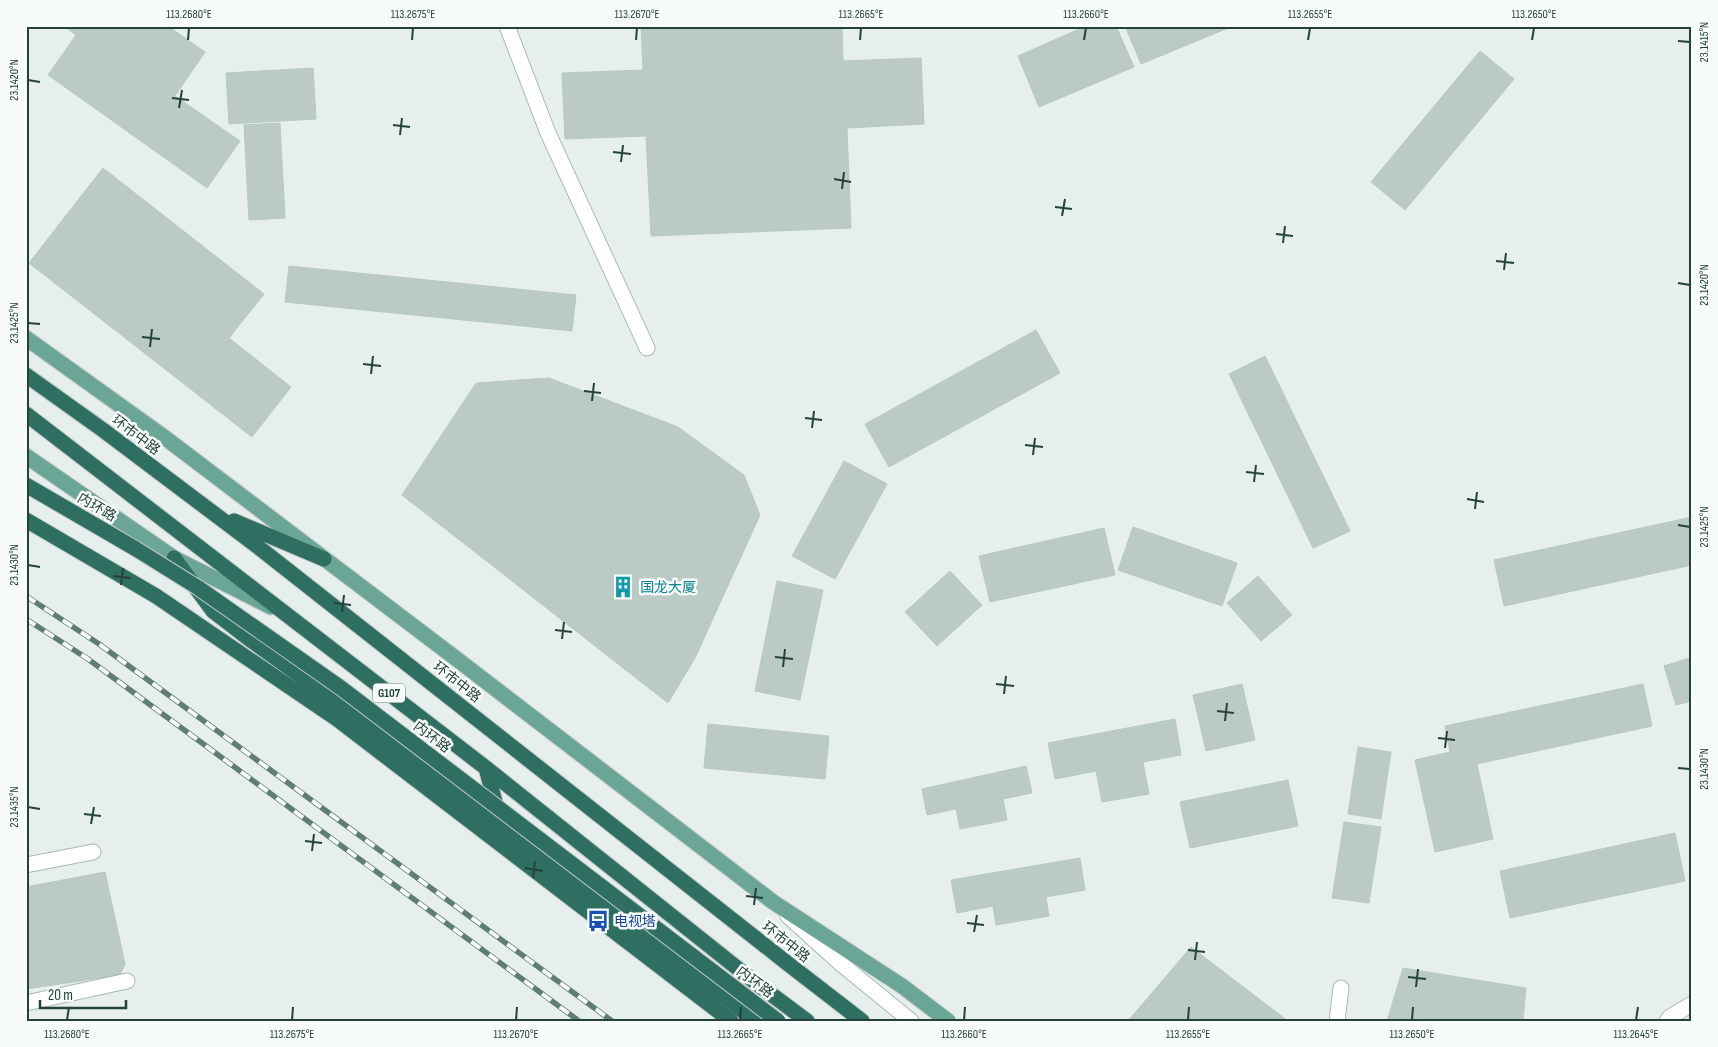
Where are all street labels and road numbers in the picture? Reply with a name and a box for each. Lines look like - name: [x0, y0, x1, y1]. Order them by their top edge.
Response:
- street label: 环市中路: [109, 411, 163, 459]
- street label: 内环路: [75, 489, 119, 525]
- street label: 环市中路: [430, 658, 484, 706]
- road number: G107: [373, 684, 405, 702]
- street label: 内环路: [410, 718, 454, 756]
- street label: 环市中路: [759, 918, 813, 966]
- street label: 内环路: [733, 963, 777, 1001]

